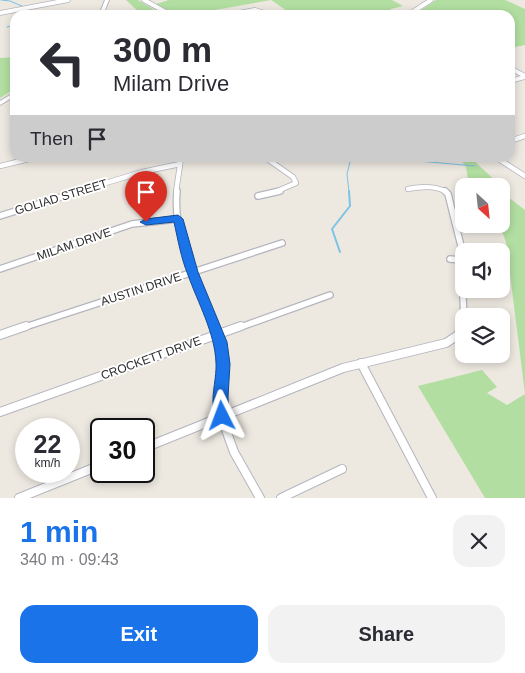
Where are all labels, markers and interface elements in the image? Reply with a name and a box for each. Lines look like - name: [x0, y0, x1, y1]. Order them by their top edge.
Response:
- icon: left: [30, 30, 95, 95]
- text: 300 m: [113, 30, 212, 69]
- text: Milam Drive: [113, 71, 229, 96]
- icon: arrive: [83, 125, 111, 153]
- text: Then: [30, 128, 73, 149]
- pin: [125, 171, 167, 222]
- street label: GOLIAD STREET: [13, 176, 110, 218]
- icon: arrive: [132, 178, 160, 206]
- north arrow: [455, 178, 510, 232]
- map controls: [455, 178, 510, 363]
- street label: MILAM DRIVE: [35, 225, 113, 263]
- button: sound: [455, 243, 510, 298]
- street label: AUSTIN DRIVE: [99, 269, 183, 309]
- button: layers: [455, 308, 510, 363]
- street label: CROCKETT DRIVE: [99, 333, 203, 383]
- position arrow: [195, 389, 247, 441]
- speed limit sign: 30: [90, 418, 155, 483]
- text: 22: [34, 430, 61, 458]
- text: km/h: [34, 456, 61, 470]
- text: 1 min: [20, 515, 98, 548]
- button: close: [453, 515, 505, 567]
- text: 340 m · 09:43: [20, 551, 119, 568]
- button: Exit: [20, 605, 258, 663]
- button: Share: [268, 605, 505, 663]

